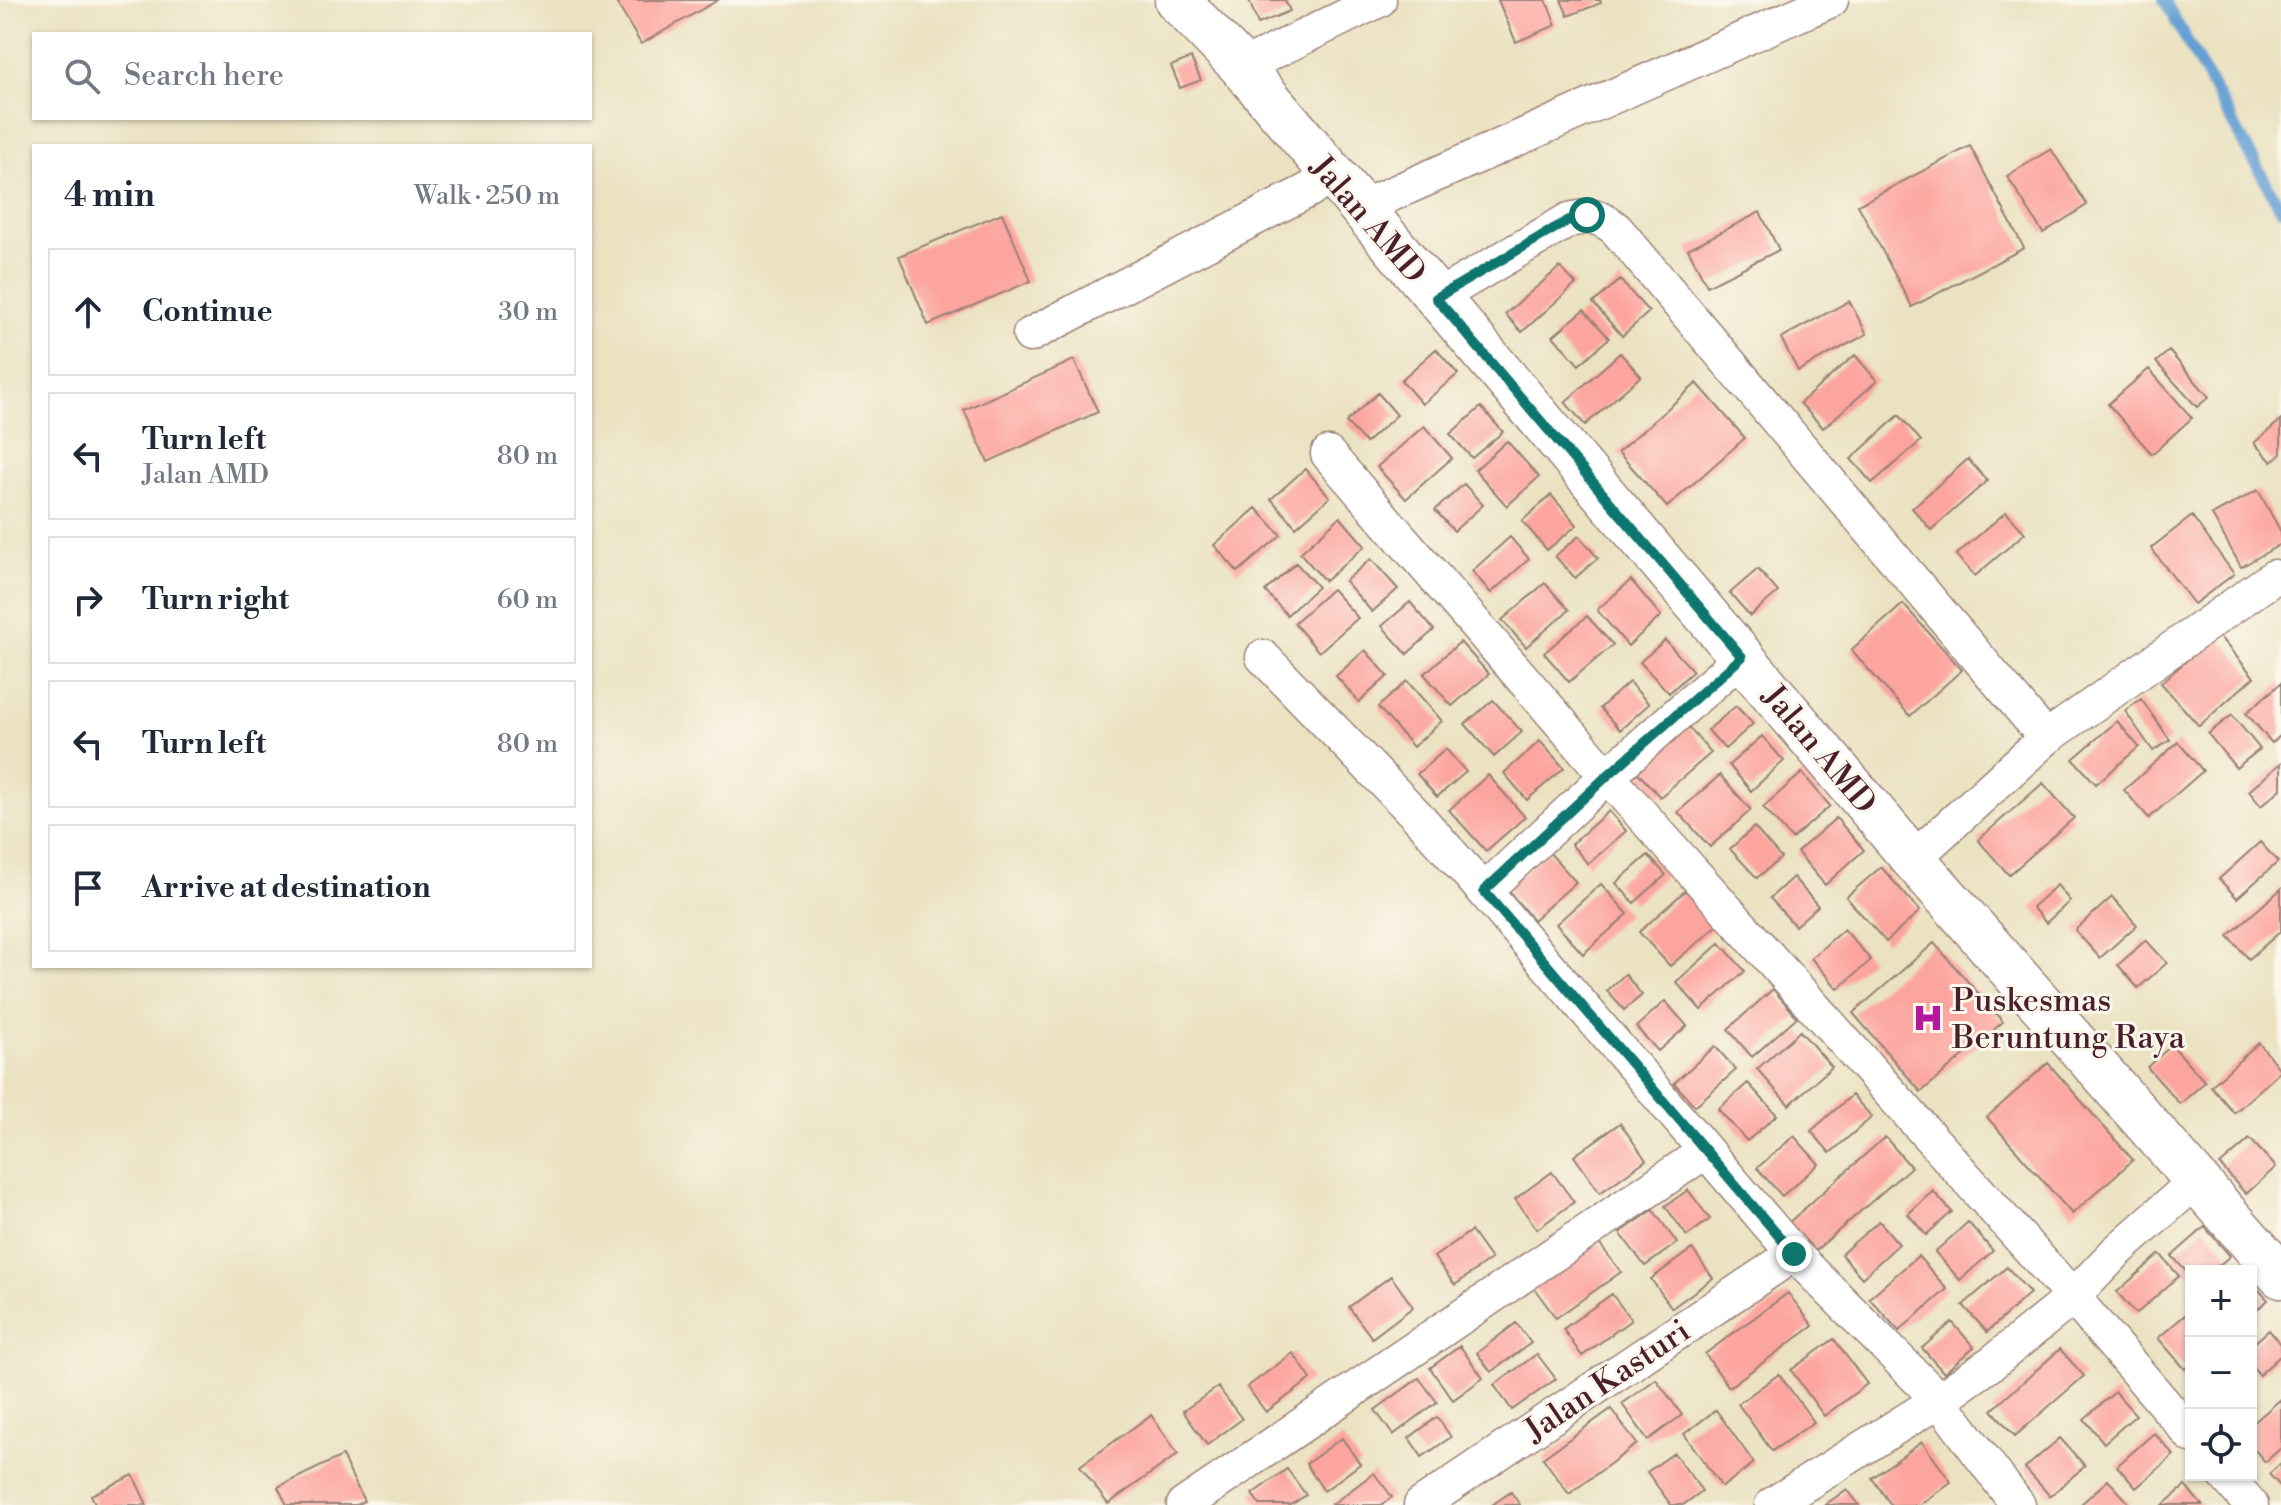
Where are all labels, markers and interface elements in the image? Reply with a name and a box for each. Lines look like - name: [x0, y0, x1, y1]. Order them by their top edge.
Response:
- search box: [32, 32, 592, 120]
- icon: search: [60, 54, 104, 98]
- text: Search here: [124, 57, 284, 95]
- street label: Jalan AMD: [1301, 147, 1435, 292]
- text: 4 min: [64, 175, 155, 217]
- text: Walk · 250 m: [414, 180, 560, 212]
- route start: [1569, 197, 1605, 233]
- icon: ahead: [66, 290, 110, 334]
- text: Continue: [142, 293, 273, 331]
- text: 30 m: [498, 296, 558, 328]
- text: Turn left: [142, 421, 266, 459]
- icon: left: [66, 434, 110, 478]
- text: 80 m: [497, 440, 558, 472]
- text: Jalan AMD: [142, 459, 269, 491]
- icon: right: [66, 578, 110, 622]
- text: Turn right: [142, 581, 289, 619]
- text: 60 m: [497, 584, 558, 616]
- street label: Jalan AMD: [1753, 676, 1885, 822]
- icon: left: [66, 722, 110, 766]
- text: Turn left: [142, 725, 266, 763]
- text: 80 m: [497, 728, 558, 760]
- icon: arrive: [66, 866, 110, 910]
- text: Arrive at destination: [142, 869, 431, 907]
- place label: Puskesmas Beruntung Raya: [1951, 981, 2186, 1058]
- hospital icon: Puskesmas Beruntung Raya: [1911, 1001, 1945, 1035]
- route end: [1776, 1236, 1812, 1272]
- map controls: [2185, 1265, 2257, 1481]
- button: +: [2185, 1265, 2257, 1337]
- street label: Jalan Kasturi: [1516, 1311, 1698, 1451]
- button: −: [2185, 1337, 2257, 1409]
- button: locate: [2185, 1409, 2257, 1481]

